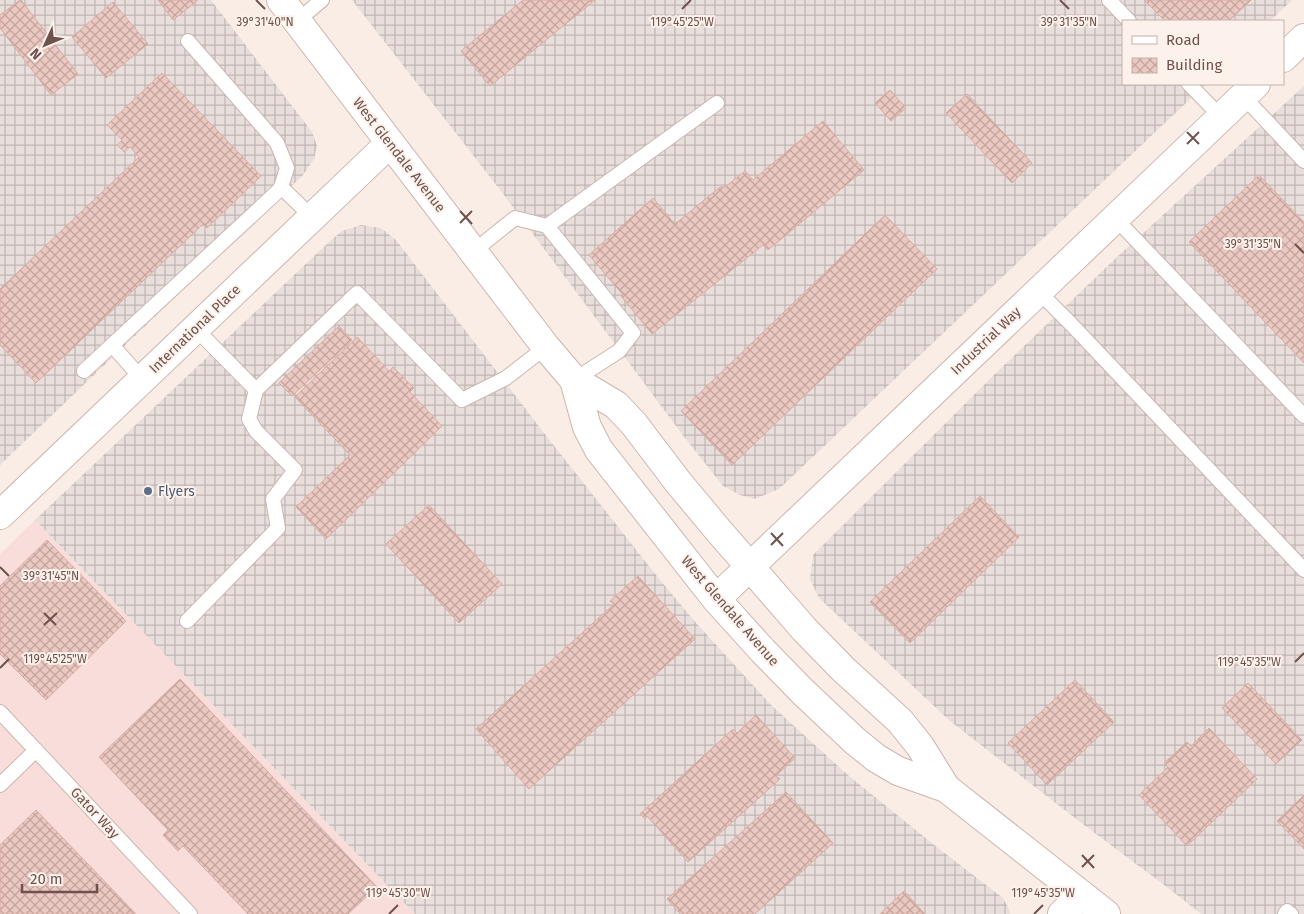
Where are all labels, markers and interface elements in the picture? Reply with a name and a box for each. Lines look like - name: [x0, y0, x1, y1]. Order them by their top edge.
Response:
- text: 39°31'40"N: [236, 15, 294, 29]
- text: 119°45'25"W: [650, 15, 714, 29]
- text: 39°31'35"N: [1041, 15, 1097, 29]
- north arrow: [20, 20, 70, 70]
- legend: [1122, 20, 1284, 85]
- text: Road: [1166, 31, 1201, 49]
- text: N: [27, 44, 45, 63]
- text: Building: [1166, 56, 1222, 74]
- street label: West Glendale Avenue: [349, 94, 449, 216]
- text: 39°31'35"N: [1225, 237, 1281, 251]
- street label: International Place: [146, 281, 244, 377]
- street label: Industrial Way: [948, 303, 1025, 379]
- place label: Flyers: [158, 483, 195, 500]
- marker: Flyers: [142, 485, 154, 497]
- street label: West Glendale Avenue: [677, 552, 783, 670]
- text: 39°31'45"N: [23, 569, 79, 583]
- text: 119°45'25"W: [23, 652, 87, 666]
- text: 119°45'35"W: [1217, 655, 1281, 669]
- street label: Gator Way: [67, 784, 123, 842]
- scale bar: [22, 862, 98, 894]
- text: 20 m: [30, 870, 63, 888]
- text: 119°45'30"W: [366, 886, 430, 900]
- text: 119°45'35"W: [1011, 886, 1075, 900]

